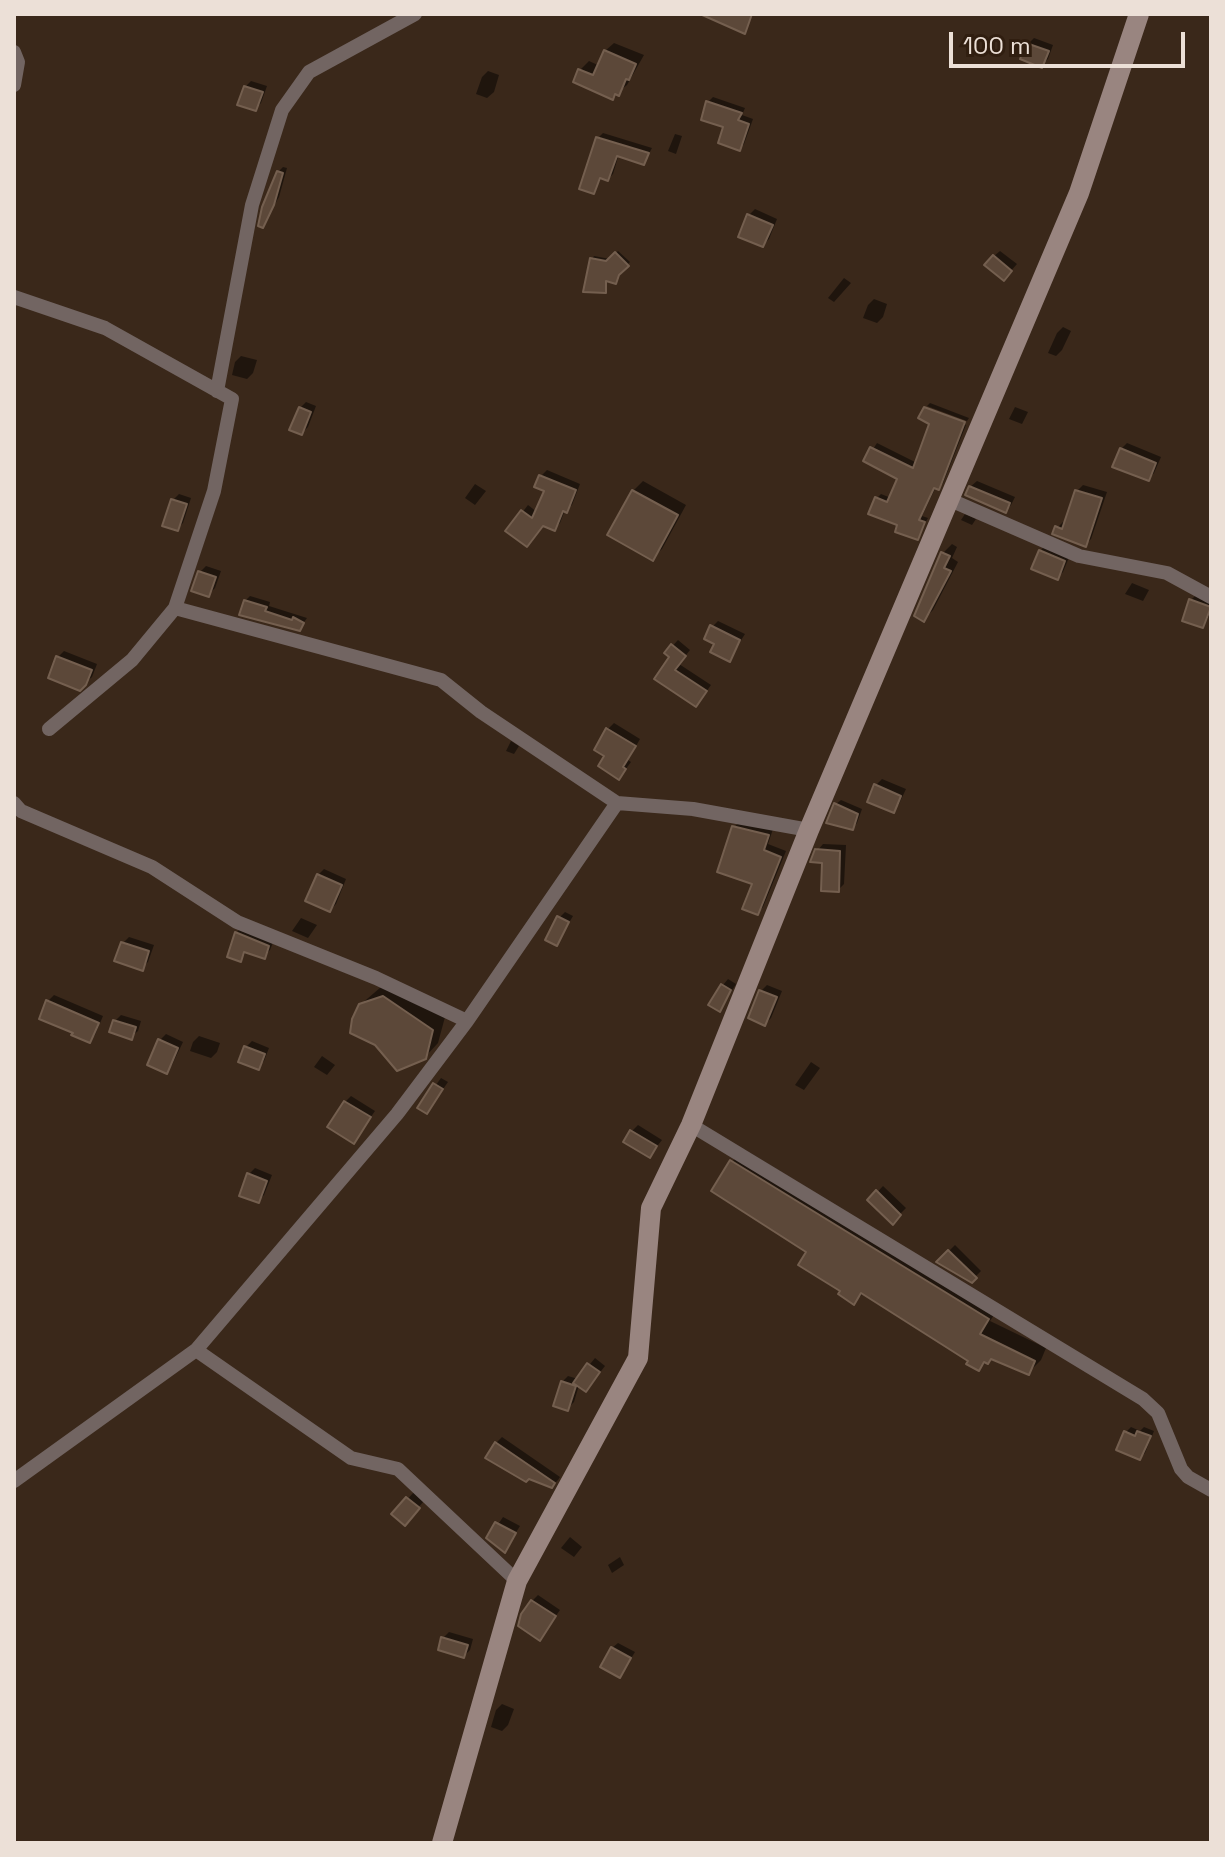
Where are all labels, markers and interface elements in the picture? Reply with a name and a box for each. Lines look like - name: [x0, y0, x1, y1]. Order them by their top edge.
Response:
- scale bar: [953, 16, 1189, 66]
- text: 100 m: [963, 30, 1031, 61]

